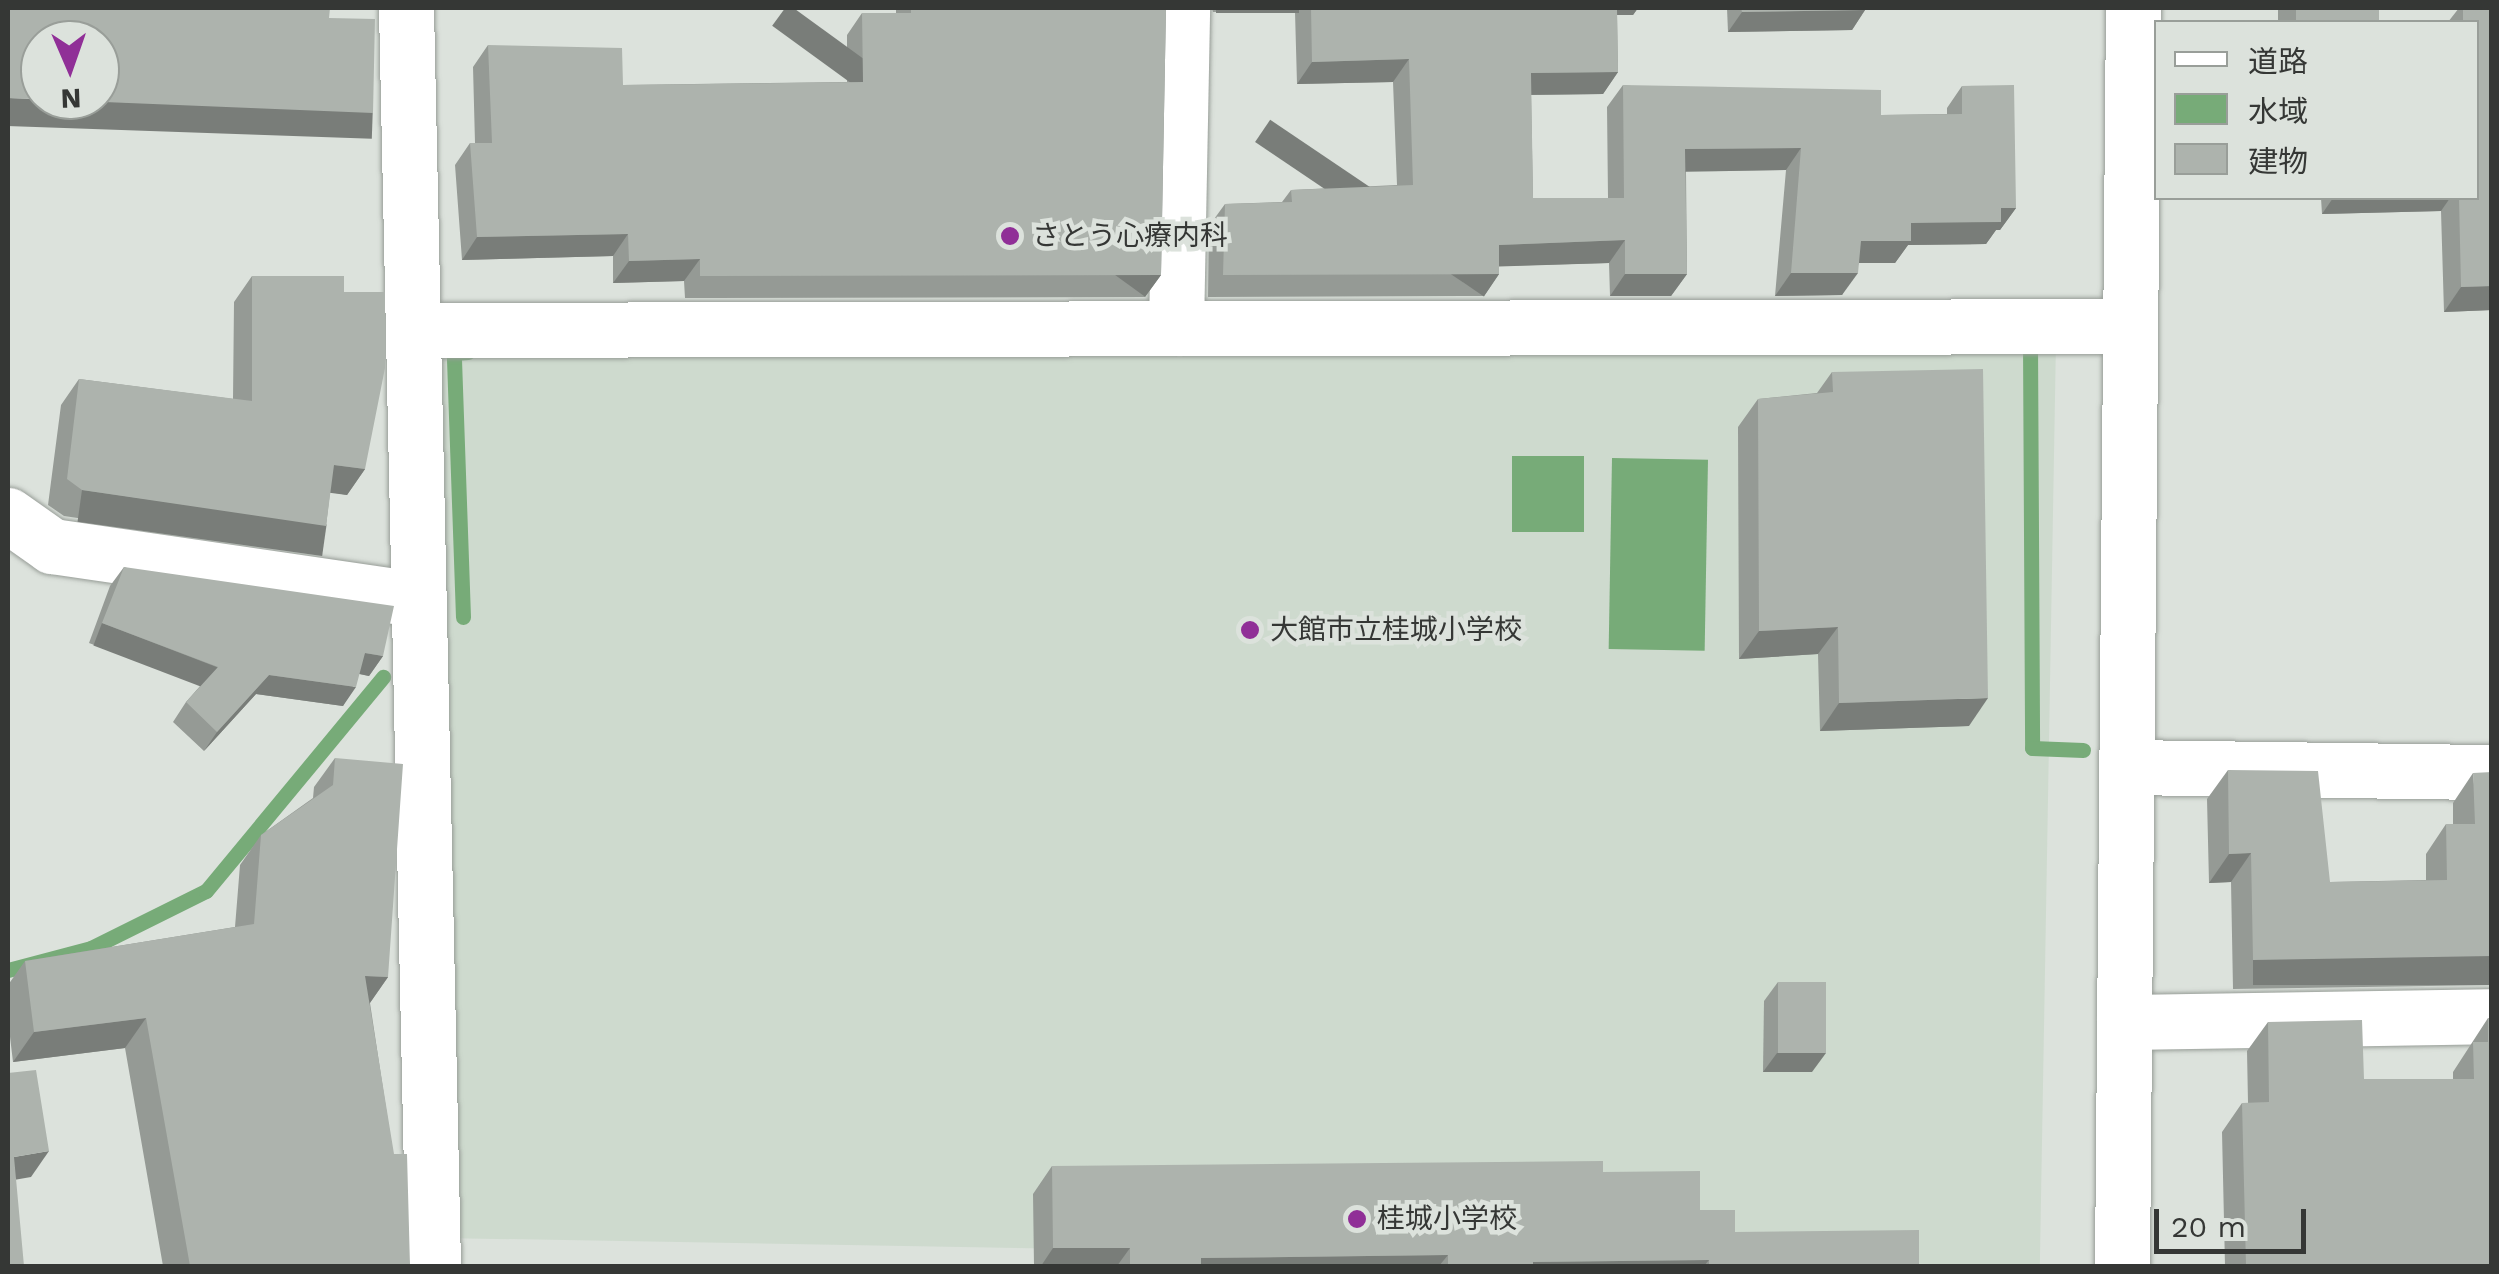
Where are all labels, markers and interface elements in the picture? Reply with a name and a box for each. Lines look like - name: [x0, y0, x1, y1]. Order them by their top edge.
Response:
- north arrow: [20, 20, 120, 120]
- legend: [2154, 20, 2479, 200]
- text: 道路: [2248, 44, 2308, 79]
- text: N: [60, 82, 82, 115]
- text: 水域: [2248, 94, 2308, 129]
- text: 建物: [2248, 144, 2308, 179]
- place label: さとう心療内科: [1032, 219, 1228, 253]
- marker: さとう心療内科: [997, 223, 1023, 249]
- place label: 大館市立桂城小学校: [1270, 613, 1522, 647]
- marker: 大館市立桂城小学校: [1239, 619, 1261, 641]
- scale bar: [2159, 1189, 2312, 1251]
- place label: 桂城小学校: [1377, 1202, 1517, 1236]
- marker: 桂城小学校: [1346, 1208, 1368, 1230]
- text: 20 m: [2171, 1209, 2246, 1244]

